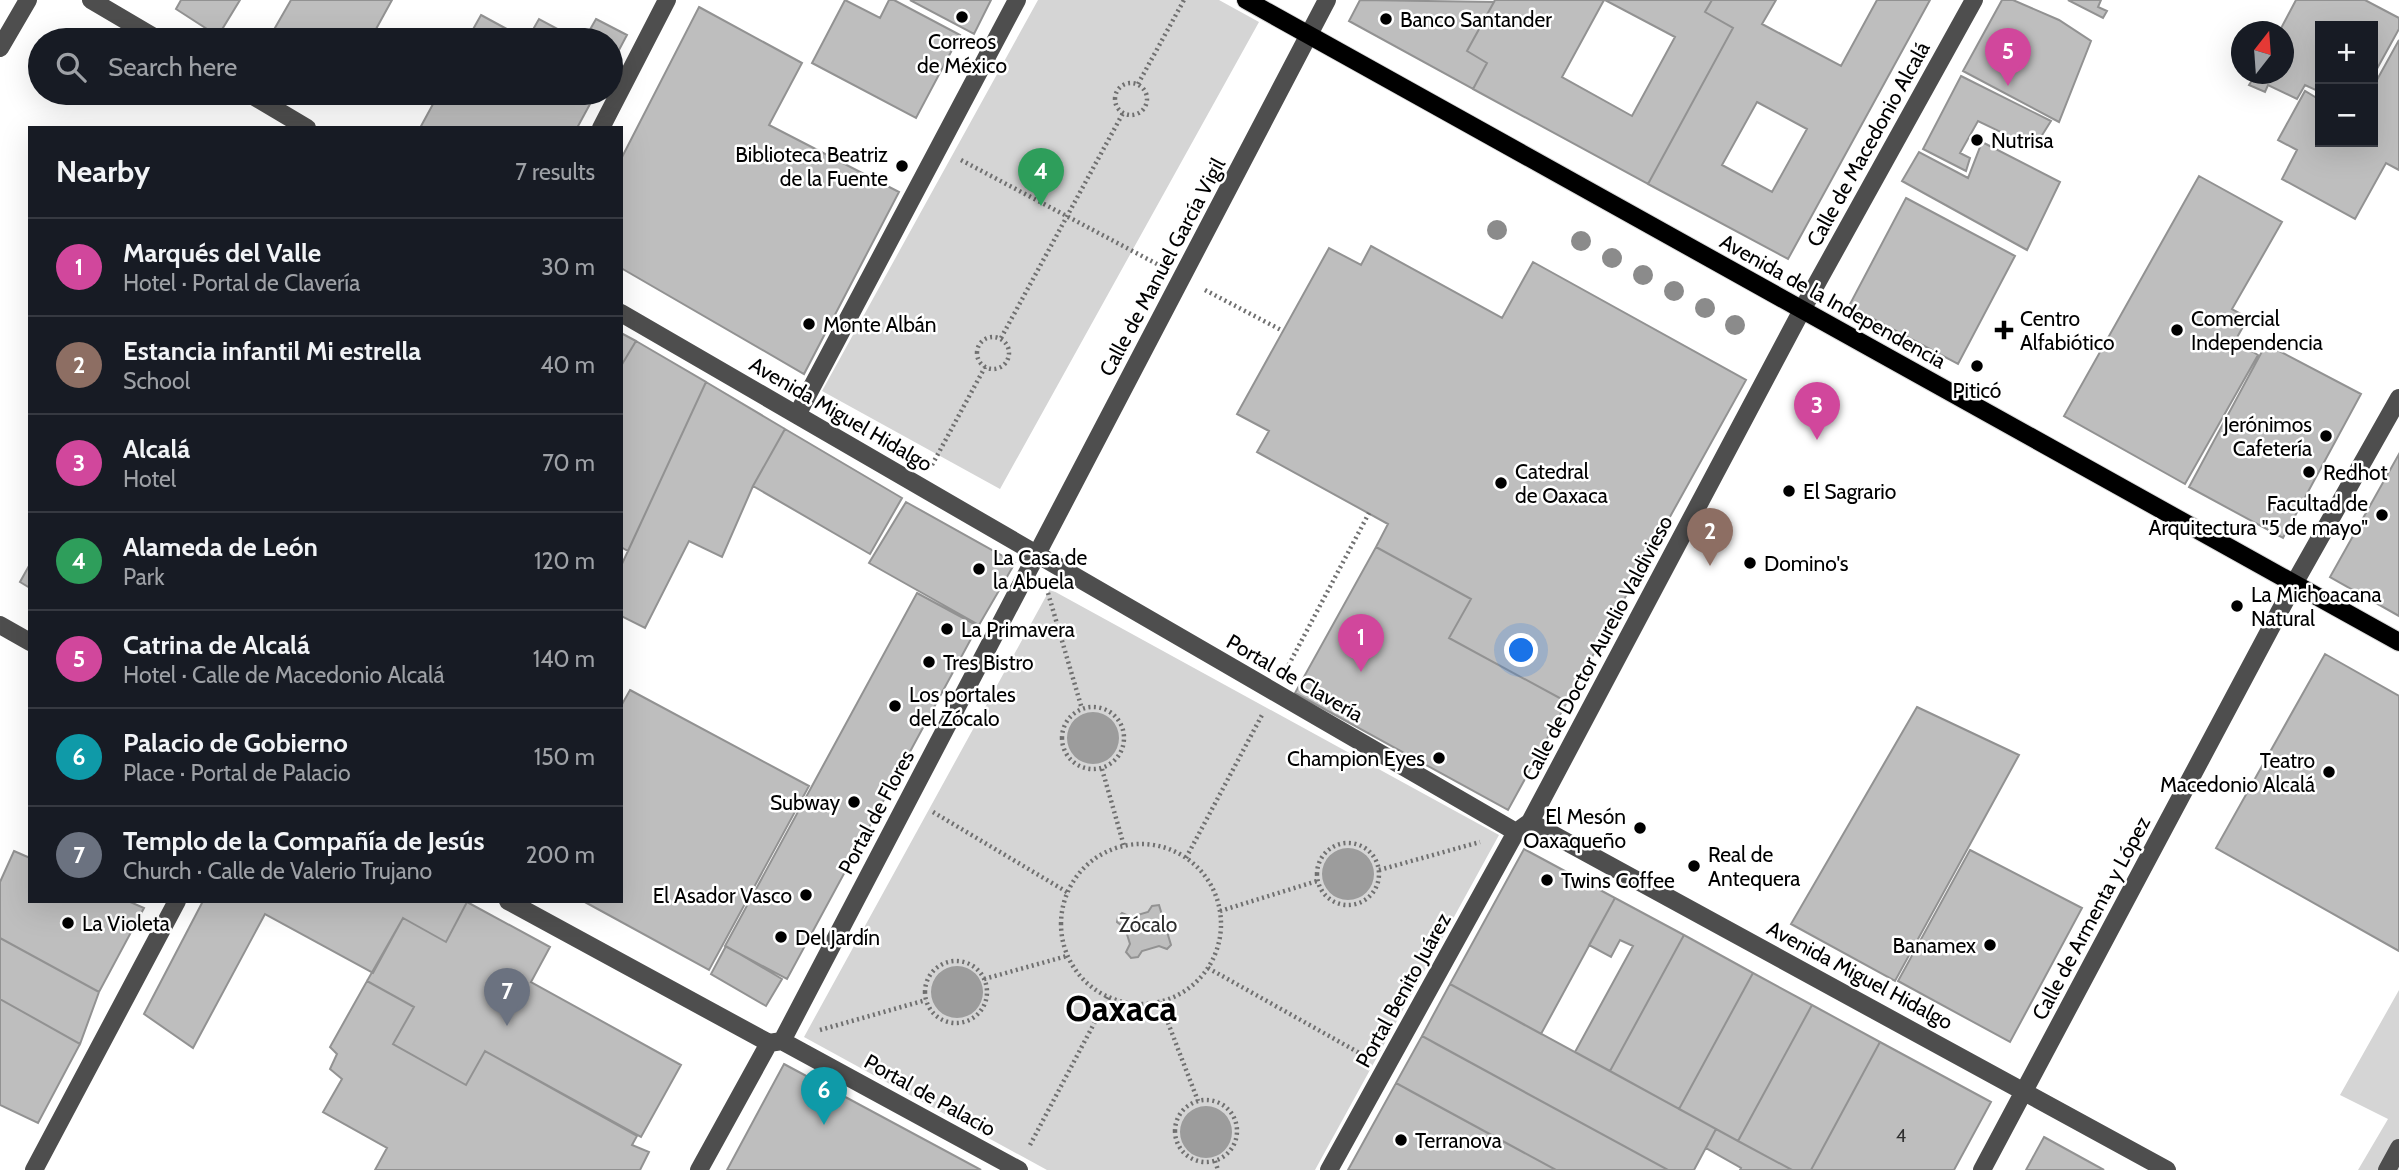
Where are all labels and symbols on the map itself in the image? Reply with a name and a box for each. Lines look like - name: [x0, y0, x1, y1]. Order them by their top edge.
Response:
- place label: Banco Santander: [1400, 7, 1552, 32]
- marker: Correos de México: [954, 9, 970, 25]
- marker: Banco Santander: [1378, 11, 1394, 27]
- north arrow: [2231, 21, 2294, 84]
- pin: 5: [1985, 28, 2031, 86]
- place label: Correos de México: [917, 29, 1007, 78]
- street label: Calle de Macedonio Alcalá: [1801, 37, 1935, 251]
- place label: Nutrisa: [1991, 128, 2054, 153]
- marker: Nutrisa: [1969, 132, 1985, 148]
- place label: Biblioteca Beatriz de la Fuente: [735, 142, 888, 191]
- pin: 4: [1018, 148, 1064, 206]
- street label: Calle de Manuel García Vigil: [1094, 154, 1230, 380]
- marker: Biblioteca Beatriz de la Fuente: [894, 158, 910, 174]
- street label: Avenida de la Independencia: [1716, 228, 1950, 374]
- place label: Centro Alfabiótico: [2020, 306, 2115, 355]
- place label: Comercial Independencia: [2191, 306, 2323, 355]
- place label: Monte Albán: [823, 312, 937, 337]
- marker: Monte Albán: [801, 316, 817, 332]
- marker: Centro Alfabiótico: [1994, 320, 2014, 340]
- marker: Comercial Independencia: [2169, 322, 2185, 338]
- street label: Avenida Miguel Hidalgo: [745, 351, 937, 477]
- marker: Piticó: [1969, 358, 1985, 374]
- place label: Piticó: [1953, 378, 2001, 403]
- pin: 3: [1794, 382, 1840, 440]
- place label: Jerónimos Cafetería: [2222, 412, 2312, 461]
- marker: Jerónimos Cafetería: [2318, 428, 2334, 444]
- place label: Catedral de Oaxaca: [1515, 459, 1608, 508]
- place label: Redhot: [2323, 460, 2388, 485]
- marker: Redhot: [2301, 464, 2317, 480]
- marker: Catedral de Oaxaca: [1493, 475, 1509, 491]
- place label: El Sagrario: [1803, 479, 1896, 504]
- marker: El Sagrario: [1781, 483, 1797, 499]
- place label: Facultad de Arquitectura "5 de mayo": [2149, 491, 2368, 540]
- marker: Facultad de Arquitectura "5 de mayo": [2374, 507, 2390, 523]
- pin: 2: [1687, 508, 1733, 566]
- street label: Calle de Doctor Aurelio Valdivieso: [1516, 511, 1678, 785]
- place label: La Casa de la Abuela: [993, 545, 1087, 594]
- place label: Domino's: [1764, 551, 1849, 576]
- marker: Domino's: [1742, 555, 1758, 571]
- marker: La Casa de la Abuela: [971, 561, 987, 577]
- place label: La Michoacana Natural: [2251, 582, 2382, 631]
- marker: La Michoacana Natural: [2229, 598, 2245, 614]
- pin: 1: [1338, 614, 1384, 672]
- place label: La Primavera: [961, 617, 1075, 642]
- marker: La Primavera: [939, 621, 955, 637]
- street label: Portal de Clavería: [1222, 629, 1368, 727]
- your location: [1504, 633, 1538, 667]
- place label: Tres Bistro: [943, 650, 1033, 675]
- marker: Tres Bistro: [921, 654, 937, 670]
- place label: Los portales del Zócalo: [909, 682, 1016, 731]
- marker: Los portales del Zócalo: [887, 698, 903, 714]
- street label: Portal de Flores: [833, 745, 919, 878]
- place label: Champion Eyes: [1287, 746, 1425, 771]
- place label: Teatro Macedonio Alcalá: [2160, 748, 2315, 797]
- marker: Champion Eyes: [1431, 750, 1447, 766]
- marker: Teatro Macedonio Alcalá: [2321, 764, 2337, 780]
- place label: Subway: [770, 790, 840, 815]
- marker: Subway: [846, 794, 862, 810]
- place label: El Mesón Oaxaqueño: [1523, 804, 1626, 853]
- street label: Calle de Armenta y López: [2027, 812, 2155, 1024]
- marker: El Mesón Oaxaqueño: [1632, 820, 1648, 836]
- place label: Real de Antequera: [1708, 842, 1800, 891]
- marker: Real de Antequera: [1686, 858, 1702, 874]
- place label: Twins Coffee: [1561, 868, 1675, 893]
- marker: Twins Coffee: [1539, 872, 1555, 888]
- place label: El Asador Vasco: [653, 883, 792, 908]
- marker: El Asador Vasco: [798, 887, 814, 903]
- street label: Portal Benito Juárez: [1350, 908, 1456, 1072]
- place label: La Violeta: [82, 911, 170, 936]
- park label: Zócalo: [1119, 912, 1177, 937]
- marker: La Violeta: [60, 915, 76, 931]
- street label: Avenida Miguel Hidalgo: [1763, 915, 1957, 1035]
- place label: Del Jardín: [795, 925, 880, 950]
- marker: Del Jardín: [773, 929, 789, 945]
- place label: Banamex: [1893, 933, 1976, 958]
- marker: Banamex: [1982, 937, 1998, 953]
- pin: 7: [484, 968, 530, 1026]
- district label: Oaxaca: [1065, 987, 1177, 1030]
- street label: Portal de Palacio: [860, 1049, 1000, 1141]
- pin: 6: [801, 1067, 847, 1125]
- house number: 4: [1896, 1125, 1906, 1147]
- place label: Terranova: [1415, 1128, 1502, 1153]
- marker: Terranova: [1393, 1132, 1409, 1148]

